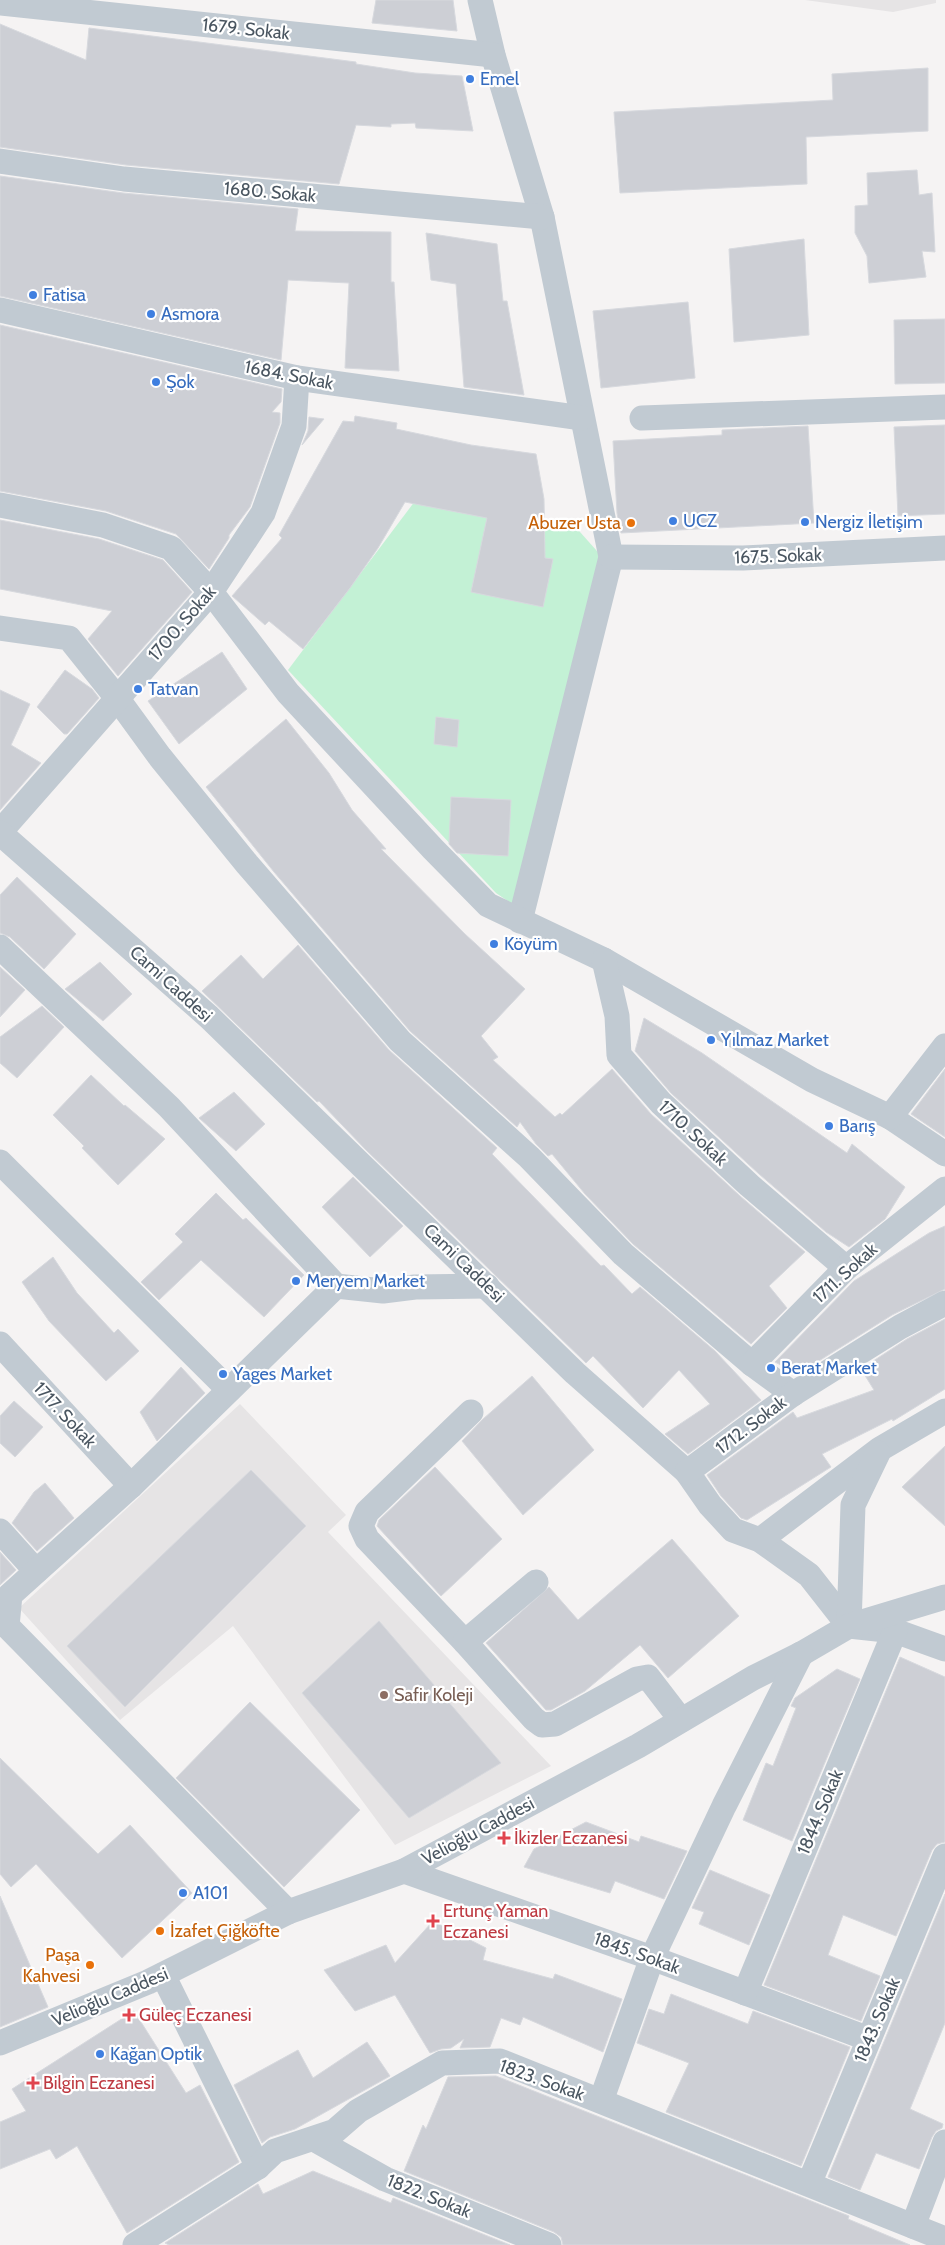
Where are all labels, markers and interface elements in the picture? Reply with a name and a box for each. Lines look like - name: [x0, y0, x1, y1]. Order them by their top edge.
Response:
- street label: 1679. Sokak: [201, 13, 292, 45]
- place label: Emel: [480, 68, 520, 90]
- marker: Emel: [464, 73, 476, 85]
- street label: 1680. Sokak: [223, 177, 318, 207]
- place label: Fatisa: [43, 284, 86, 306]
- marker: Fatisa: [27, 289, 39, 301]
- place label: Asmora: [161, 303, 220, 325]
- marker: Asmora: [145, 308, 157, 320]
- street label: 1684. Sokak: [243, 356, 336, 395]
- place label: Şok: [166, 371, 195, 393]
- marker: Şok: [150, 376, 162, 388]
- place label: UCZ: [683, 510, 717, 532]
- place label: Nergiz İletişim: [815, 511, 923, 533]
- place label: Abuzer Usta: [528, 512, 621, 534]
- marker: UCZ: [667, 515, 679, 527]
- marker: Nergiz İletişim: [799, 516, 811, 528]
- marker: Abuzer Usta: [625, 517, 637, 529]
- street label: 1675. Sokak: [734, 543, 823, 569]
- street label: 1700. Sokak: [143, 580, 221, 665]
- place label: Tatvan: [148, 678, 198, 700]
- marker: Tatvan: [132, 683, 144, 695]
- place label: Köyüm: [504, 933, 558, 955]
- marker: Köyüm: [488, 938, 500, 950]
- street label: Cami Caddesi: [125, 941, 217, 1027]
- place label: Yılmaz Market: [720, 1029, 829, 1051]
- marker: Yılmaz Market: [705, 1034, 717, 1046]
- street label: 1710. Sokak: [654, 1096, 733, 1171]
- place label: Barış: [839, 1115, 875, 1137]
- marker: Barış: [823, 1120, 835, 1132]
- street label: Cami Caddesi: [419, 1219, 509, 1307]
- street label: 1711. Sokak: [808, 1238, 883, 1308]
- place label: Meryem Market: [306, 1270, 425, 1292]
- marker: Meryem Market: [290, 1275, 302, 1287]
- place label: Berat Market: [781, 1357, 877, 1379]
- marker: Berat Market: [765, 1362, 777, 1374]
- place label: Yages Market: [232, 1363, 332, 1385]
- marker: Yages Market: [217, 1368, 229, 1380]
- street label: 1717. Sokak: [29, 1378, 102, 1453]
- street label: 1712. Sokak: [711, 1391, 792, 1459]
- place label: Safir Koleji: [394, 1684, 473, 1706]
- marker: Safir Koleji: [378, 1689, 390, 1701]
- street label: 1844. Sokak: [792, 1765, 848, 1858]
- street label: Velioğlu Caddesi: [418, 1792, 538, 1870]
- place label: İkizler Eczanesi: [514, 1827, 628, 1849]
- marker: İkizler Eczanesi: [498, 1832, 510, 1844]
- place label: A101: [193, 1882, 228, 1904]
- marker: A101: [177, 1887, 189, 1899]
- place label: Ertunç Yaman Eczanesi: [443, 1900, 548, 1943]
- marker: Ertunç Yaman Eczanesi: [427, 1915, 439, 1927]
- place label: İzafet Çiğköfte: [170, 1920, 280, 1942]
- marker: İzafet Çiğköfte: [154, 1925, 166, 1937]
- street label: 1845. Sokak: [591, 1927, 684, 1979]
- place label: Paşa Kahvesi: [22, 1944, 80, 1987]
- marker: Paşa Kahvesi: [84, 1959, 96, 1971]
- street label: Velioğlu Caddesi: [49, 1963, 171, 2031]
- street label: 1843. Sokak: [849, 1974, 905, 2066]
- place label: Güleç Eczanesi: [139, 2004, 252, 2026]
- marker: Güleç Eczanesi: [123, 2009, 135, 2021]
- place label: Kağan Optik: [110, 2043, 203, 2065]
- marker: Kağan Optik: [94, 2048, 106, 2060]
- street label: 1823. Sokak: [496, 2054, 588, 2106]
- place label: Bilgin Eczanesi: [43, 2072, 154, 2094]
- marker: Bilgin Eczanesi: [27, 2077, 39, 2089]
- street label: 1822. Sokak: [384, 2169, 475, 2223]

